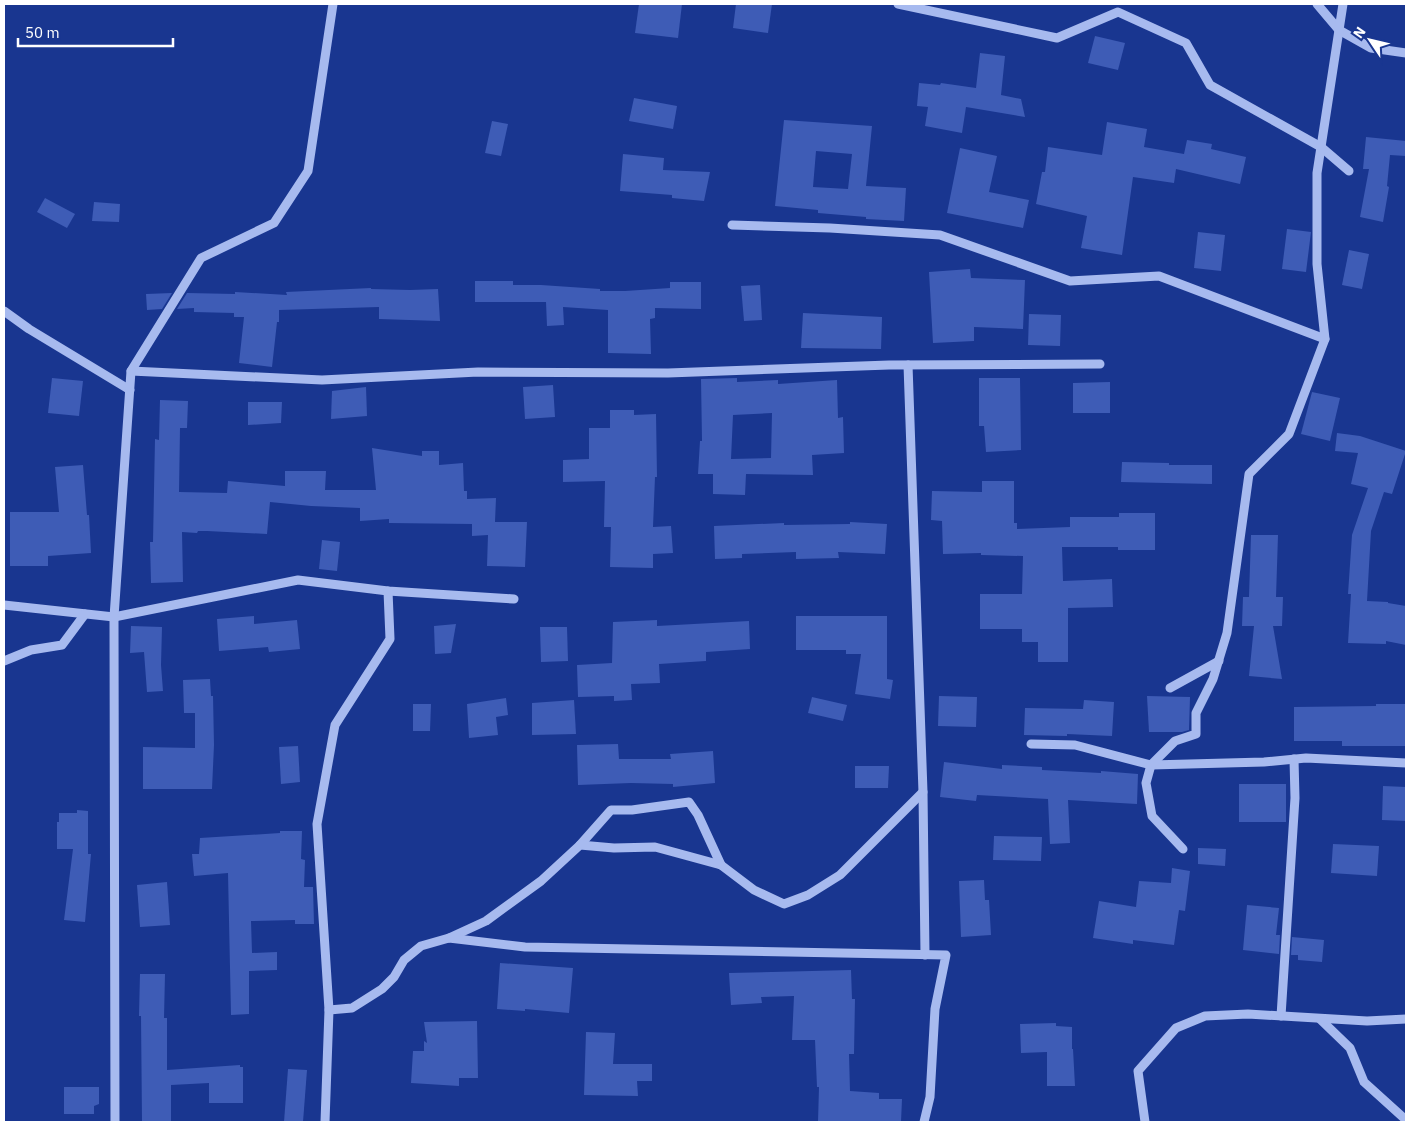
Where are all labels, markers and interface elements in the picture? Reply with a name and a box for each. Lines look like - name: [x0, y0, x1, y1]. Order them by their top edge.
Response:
- scale bar: [18, 15, 172, 47]
- north arrow: [1345, 15, 1395, 65]
- text: 50 m: [25, 23, 60, 42]
- text: N: [1349, 23, 1370, 42]

